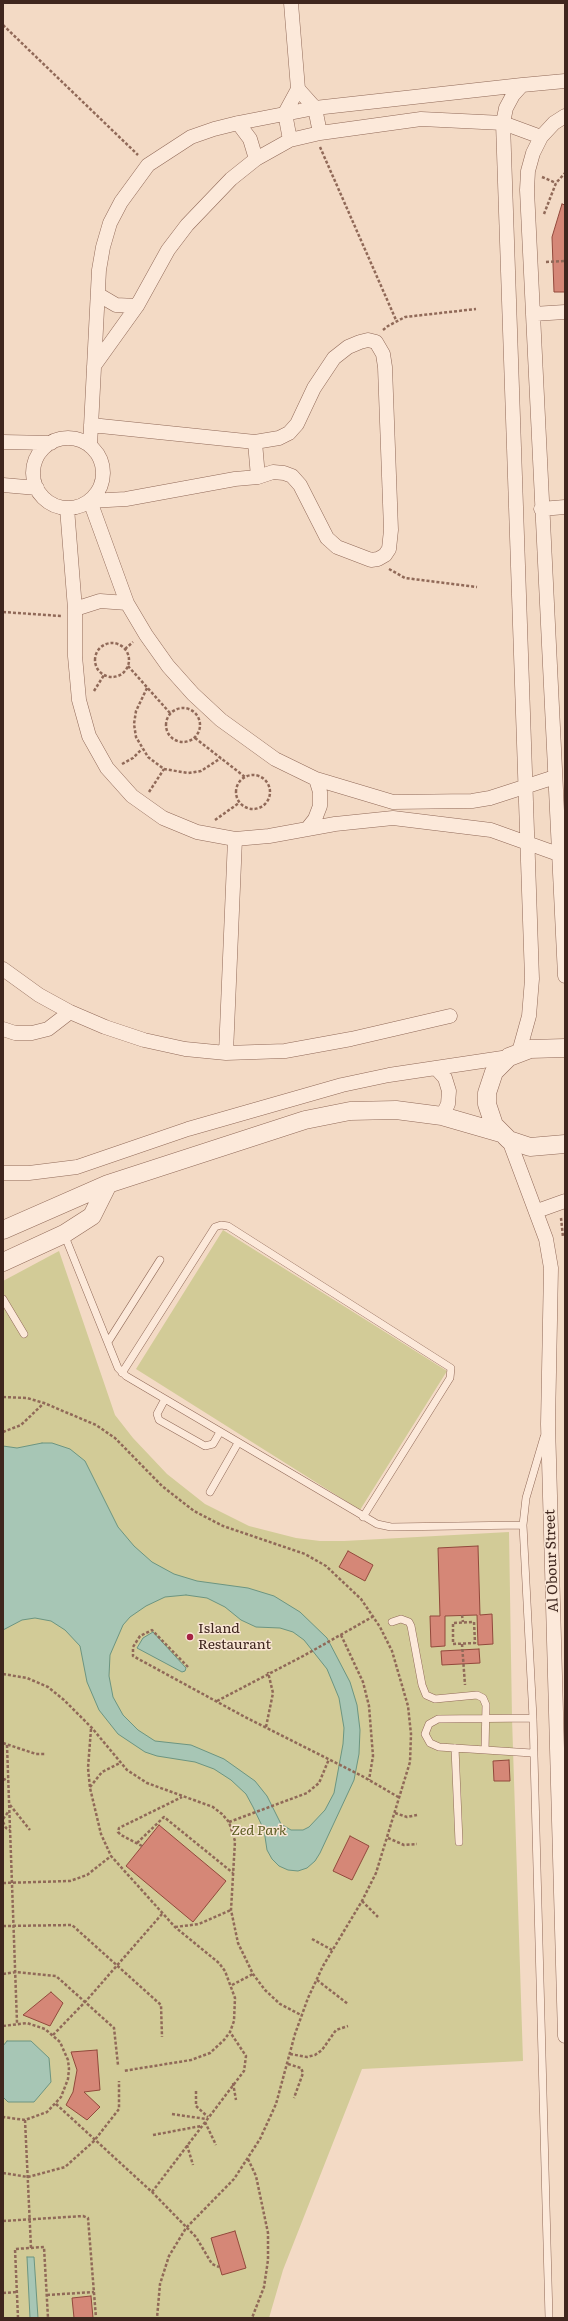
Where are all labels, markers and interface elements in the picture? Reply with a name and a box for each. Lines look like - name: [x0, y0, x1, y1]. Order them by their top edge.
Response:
- street label: Al Obour Street: [542, 1509, 562, 1613]
- place label: Island Restaurant: [198, 1621, 271, 1654]
- marker: Island Restaurant: [185, 1632, 195, 1642]
- park label: Zed Park: [231, 1823, 287, 1839]

